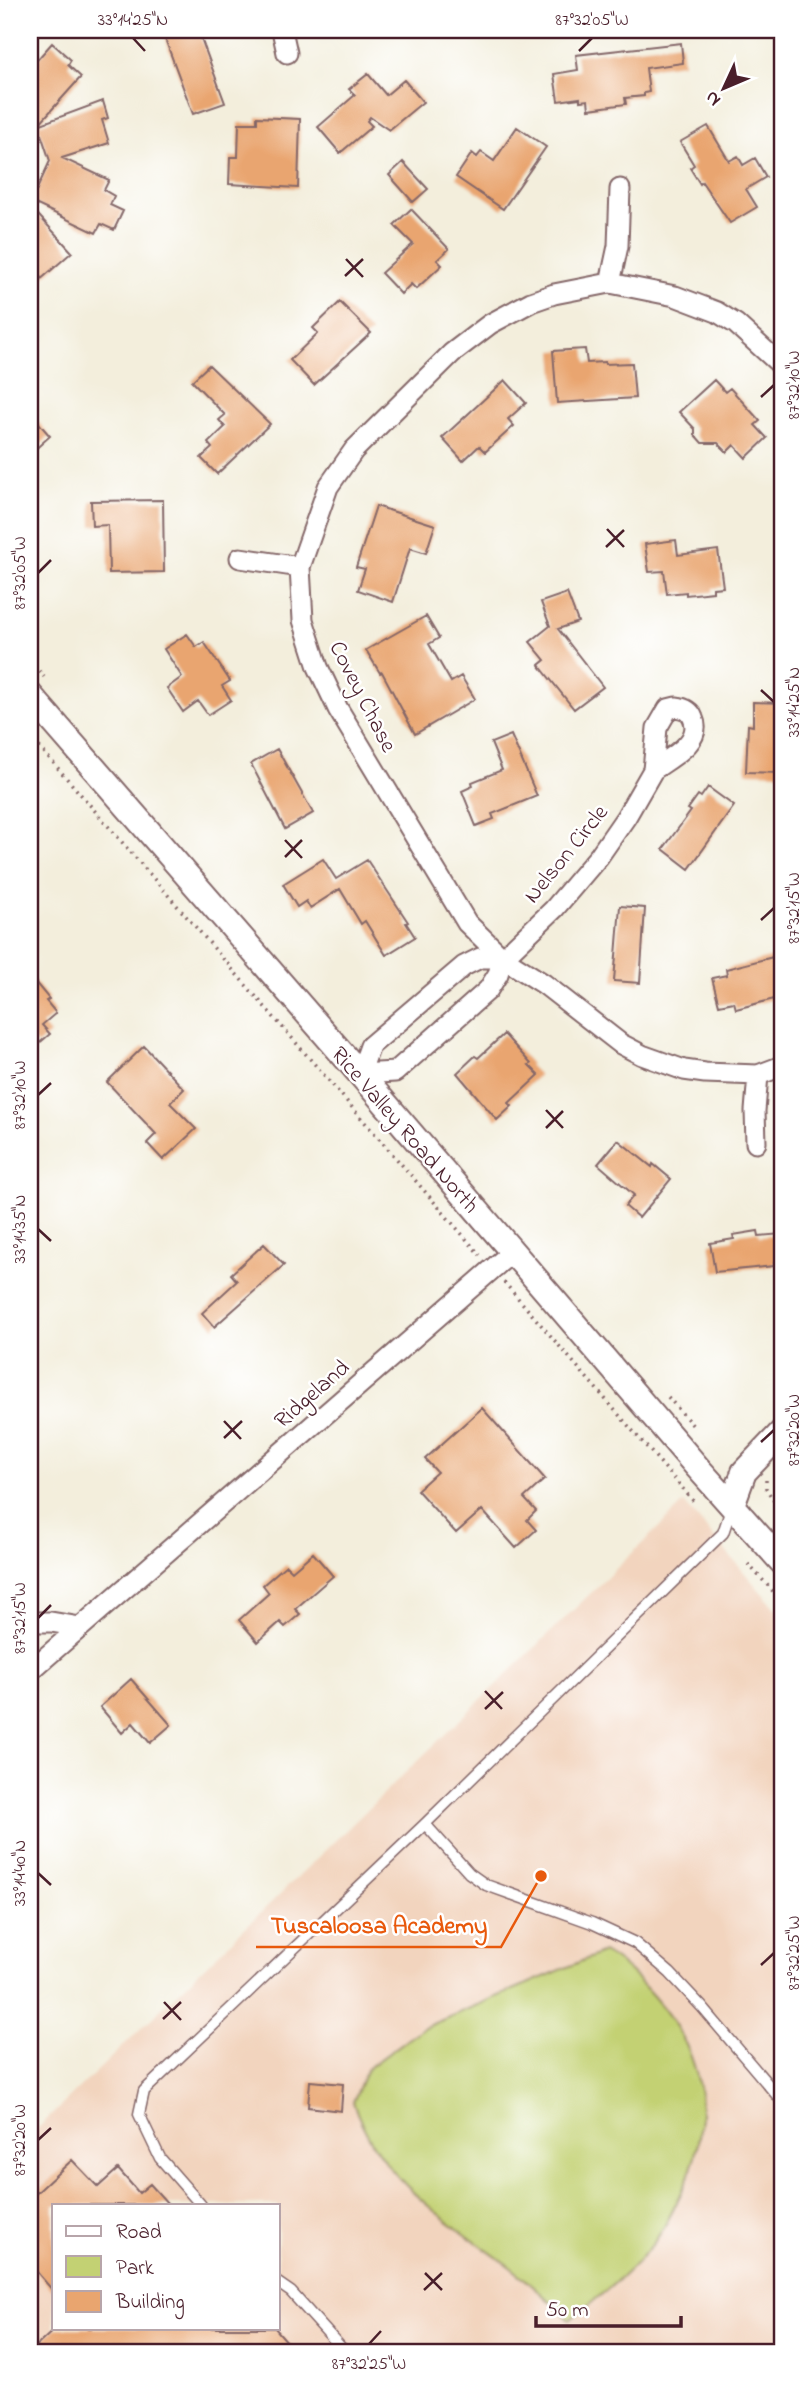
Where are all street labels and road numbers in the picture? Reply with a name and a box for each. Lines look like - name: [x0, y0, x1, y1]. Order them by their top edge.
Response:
- street label: Covey Chase: [318, 636, 404, 760]
- street label: Nelson Circle: [517, 798, 618, 911]
- street label: Rice Valley Road North: [321, 1040, 486, 1223]
- street label: Ridgeland: [267, 1353, 359, 1438]

